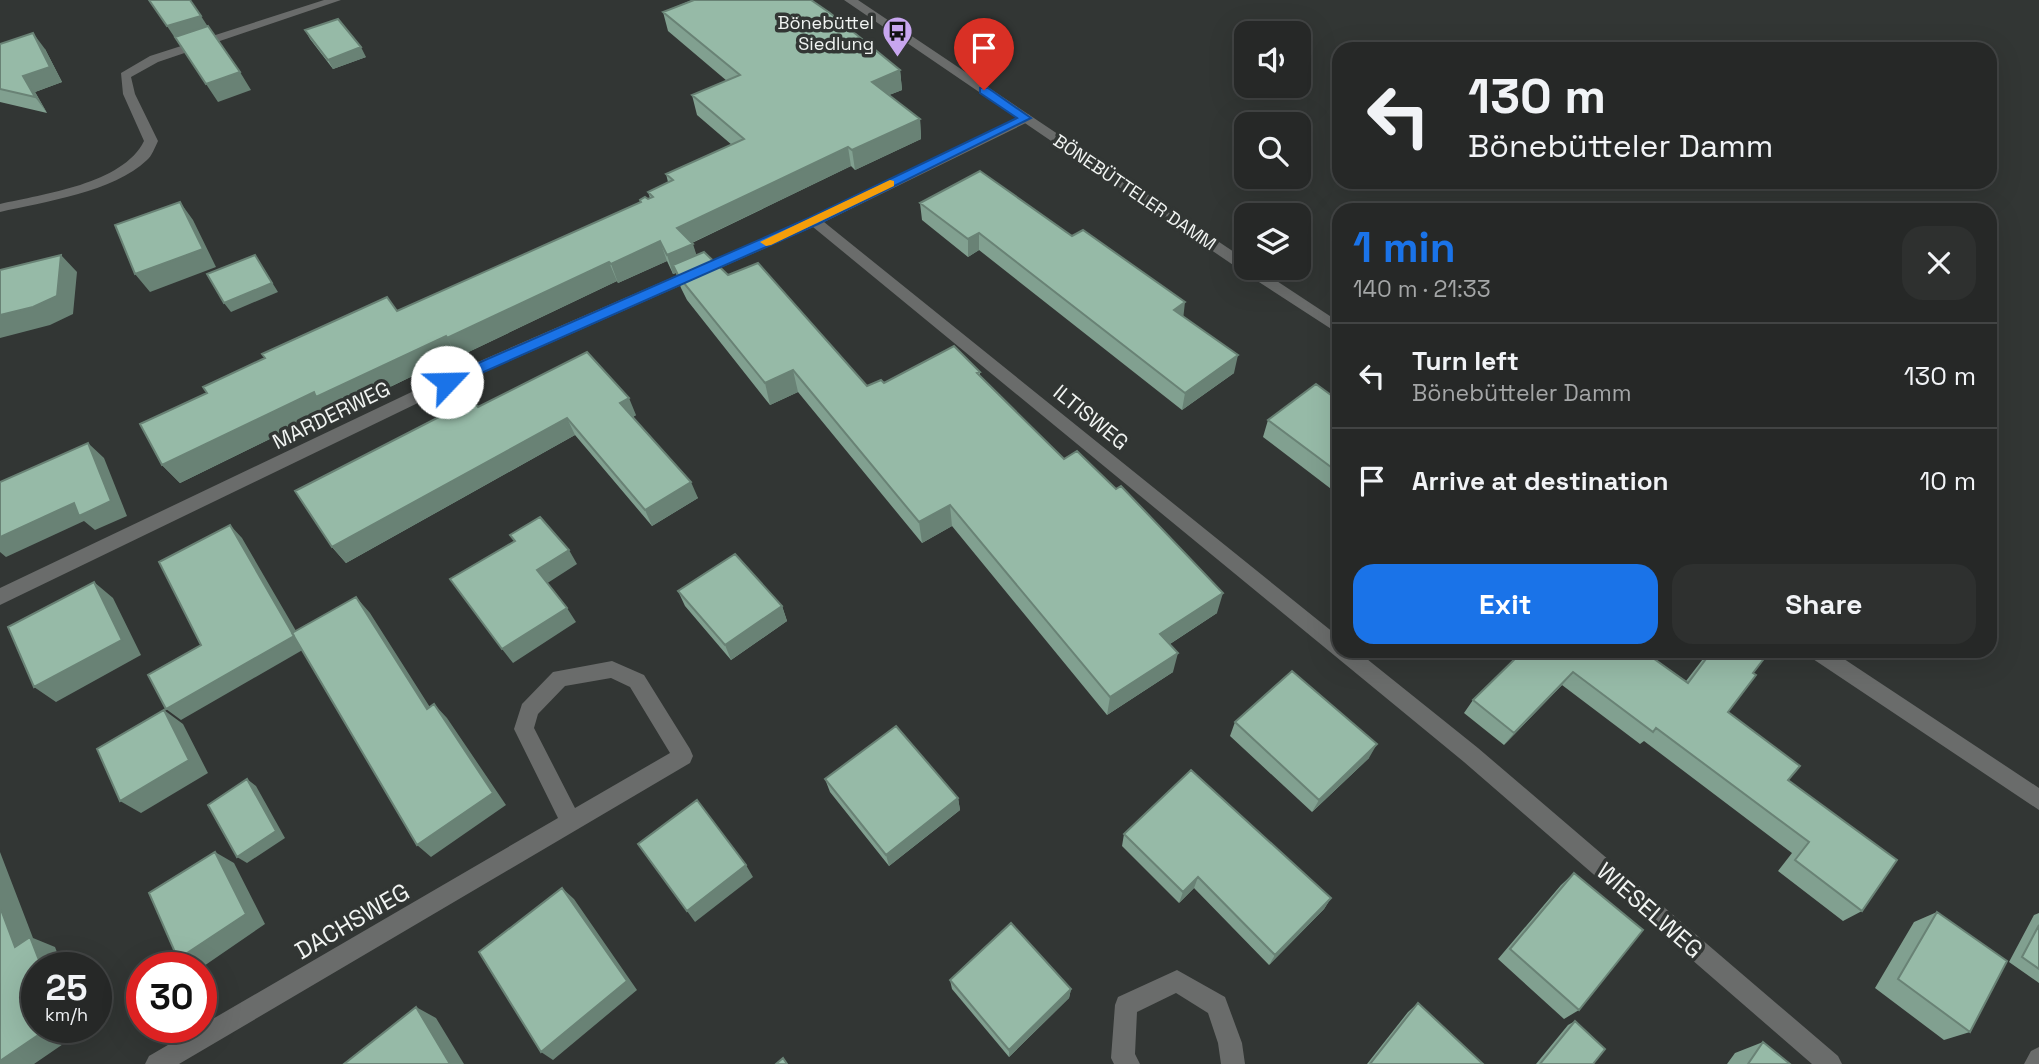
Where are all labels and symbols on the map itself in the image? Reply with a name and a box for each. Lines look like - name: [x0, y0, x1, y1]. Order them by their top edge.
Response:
- place label: Bönebüttel Siedlung: [778, 11, 874, 55]
- bus stop icon: Bönebüttel Siedlung: [880, 15, 914, 59]
- pin: [954, 18, 1014, 90]
- street label: BÖNEBÜTTELER DAMM: [1049, 129, 1221, 255]
- position arrow: [410, 345, 484, 419]
- street label: MARDERWEG: [268, 375, 394, 455]
- street label: ILTISWEG: [1048, 378, 1134, 456]
- street label: WIESELWEG: [1590, 855, 1710, 965]
- street label: DACHSWEG: [289, 876, 415, 966]
- speed limit sign: 30: [126, 952, 217, 1043]

